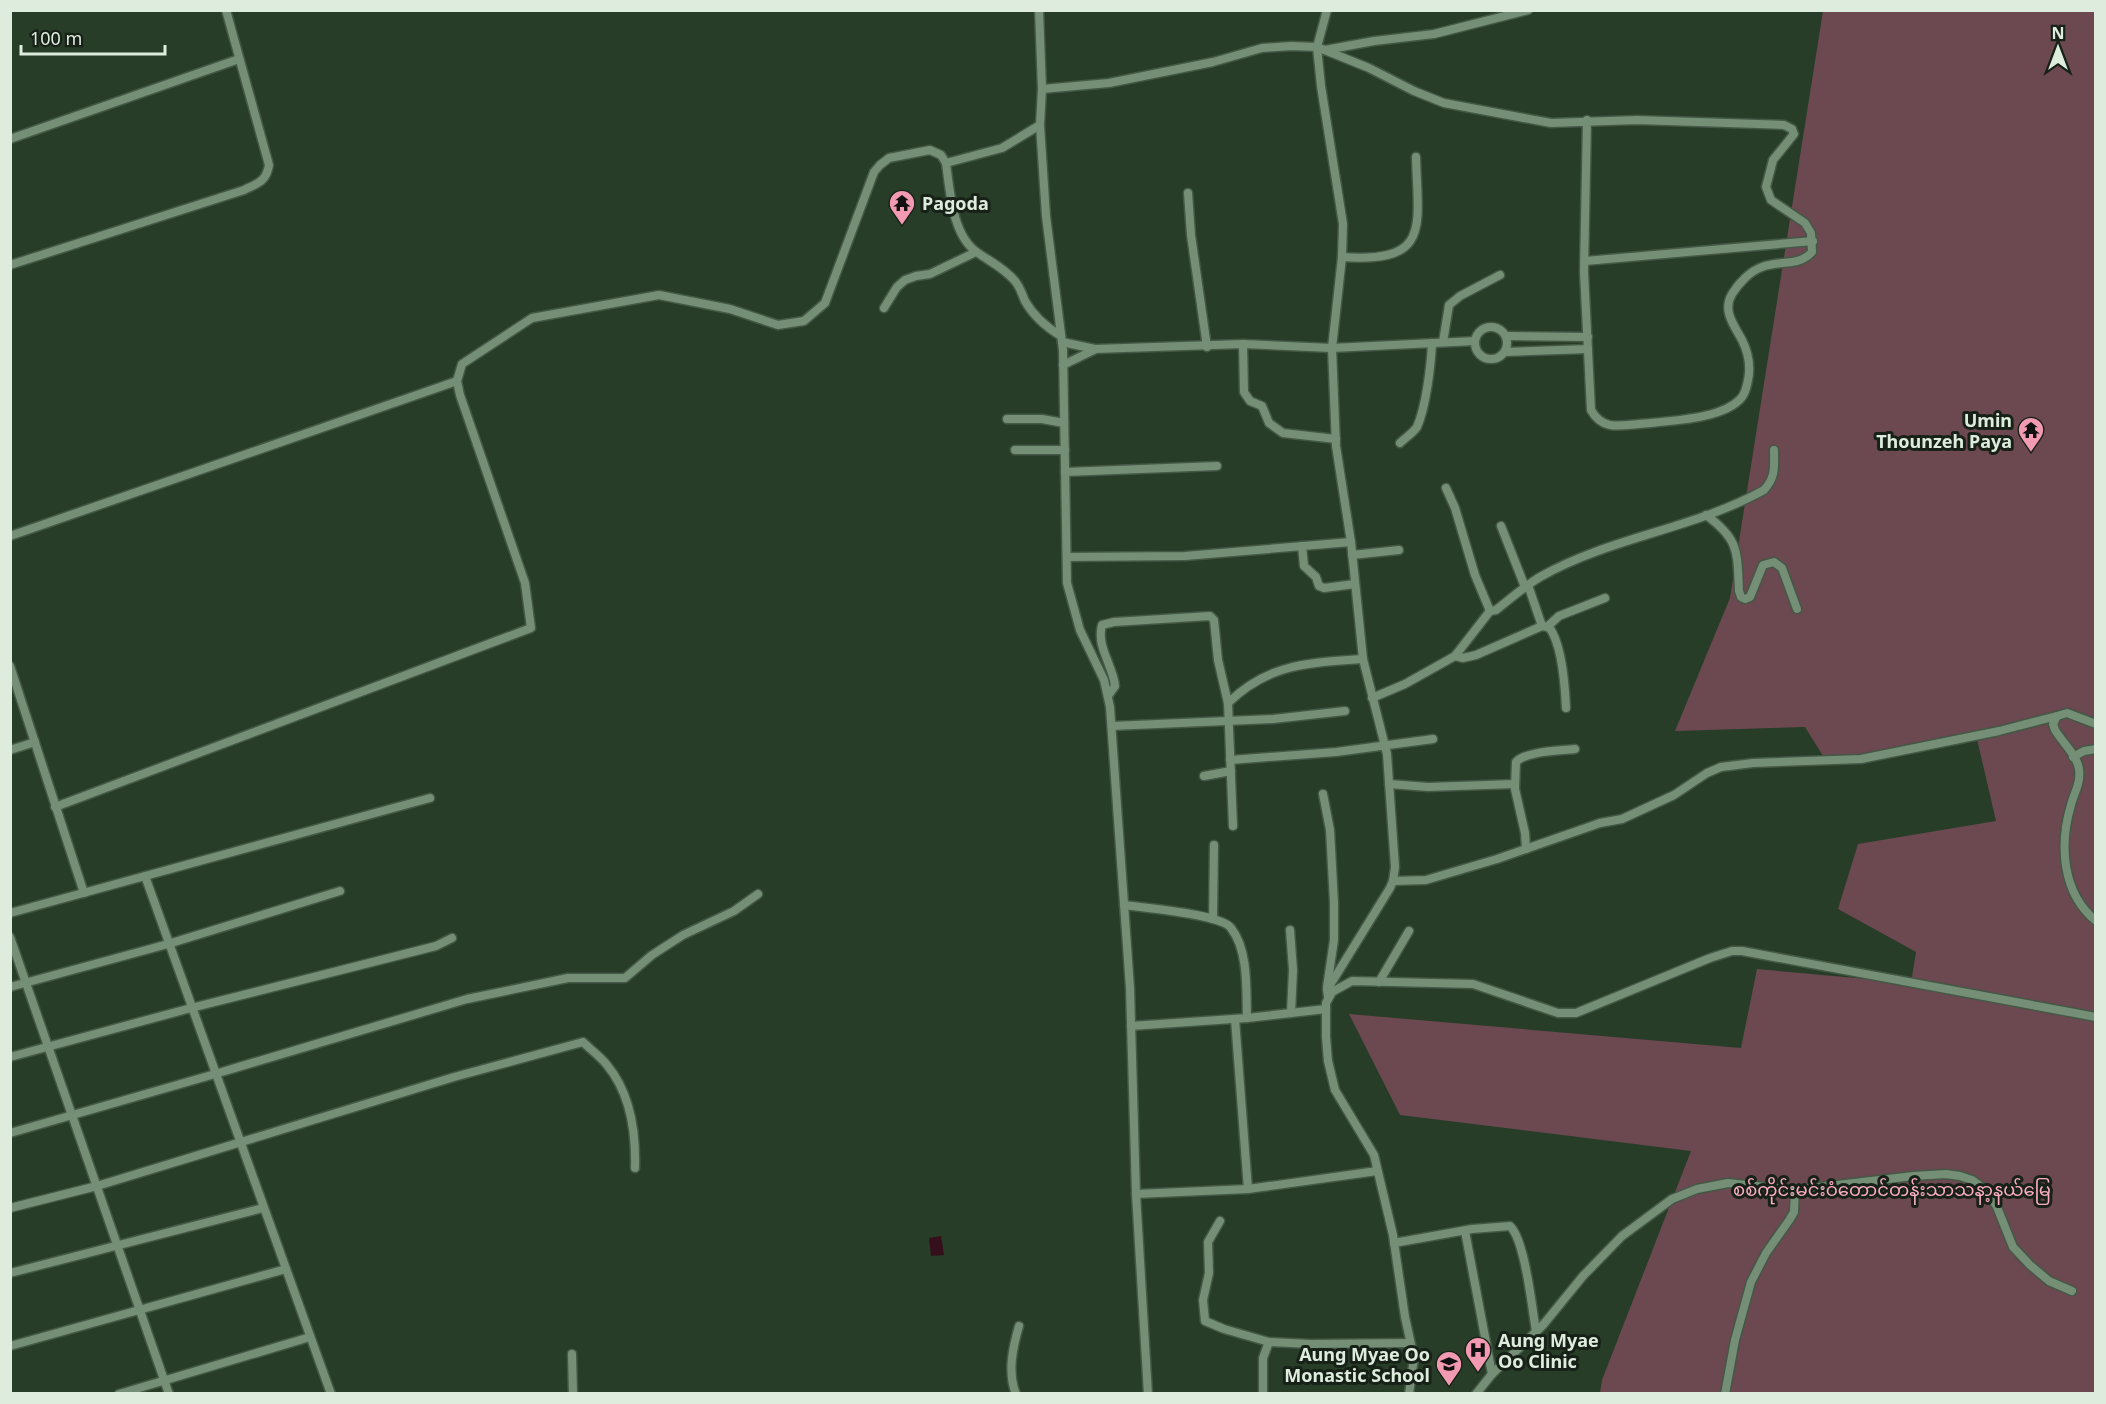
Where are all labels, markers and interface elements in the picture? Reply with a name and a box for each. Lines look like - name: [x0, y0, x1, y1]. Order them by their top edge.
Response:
- scale bar: [21, 18, 165, 56]
- north arrow: [2028, 18, 2088, 78]
- text: N: [2051, 22, 2065, 44]
- text: 100 m: [30, 26, 82, 50]
- temple icon: Pagoda: [887, 188, 917, 226]
- place label: Pagoda: [922, 191, 989, 215]
- place label: Umin Thounzeh Paya: [1876, 408, 2012, 453]
- temple icon: Umin Thounzeh Paya: [2016, 415, 2046, 453]
- park label: စစ်ကိုင်းမင်းဝံတောင်တန်းသာသနာ့နယ်မြေ: [1733, 1176, 2051, 1205]
- place label: Aung Myae Oo Clinic: [1498, 1328, 1599, 1373]
- hospital icon: Aung Myae Oo Clinic: [1463, 1335, 1493, 1373]
- place label: Aung Myae Oo Monastic School: [1284, 1342, 1430, 1387]
- school or university icon: Aung Myae Oo Monastic School: [1434, 1349, 1464, 1387]

